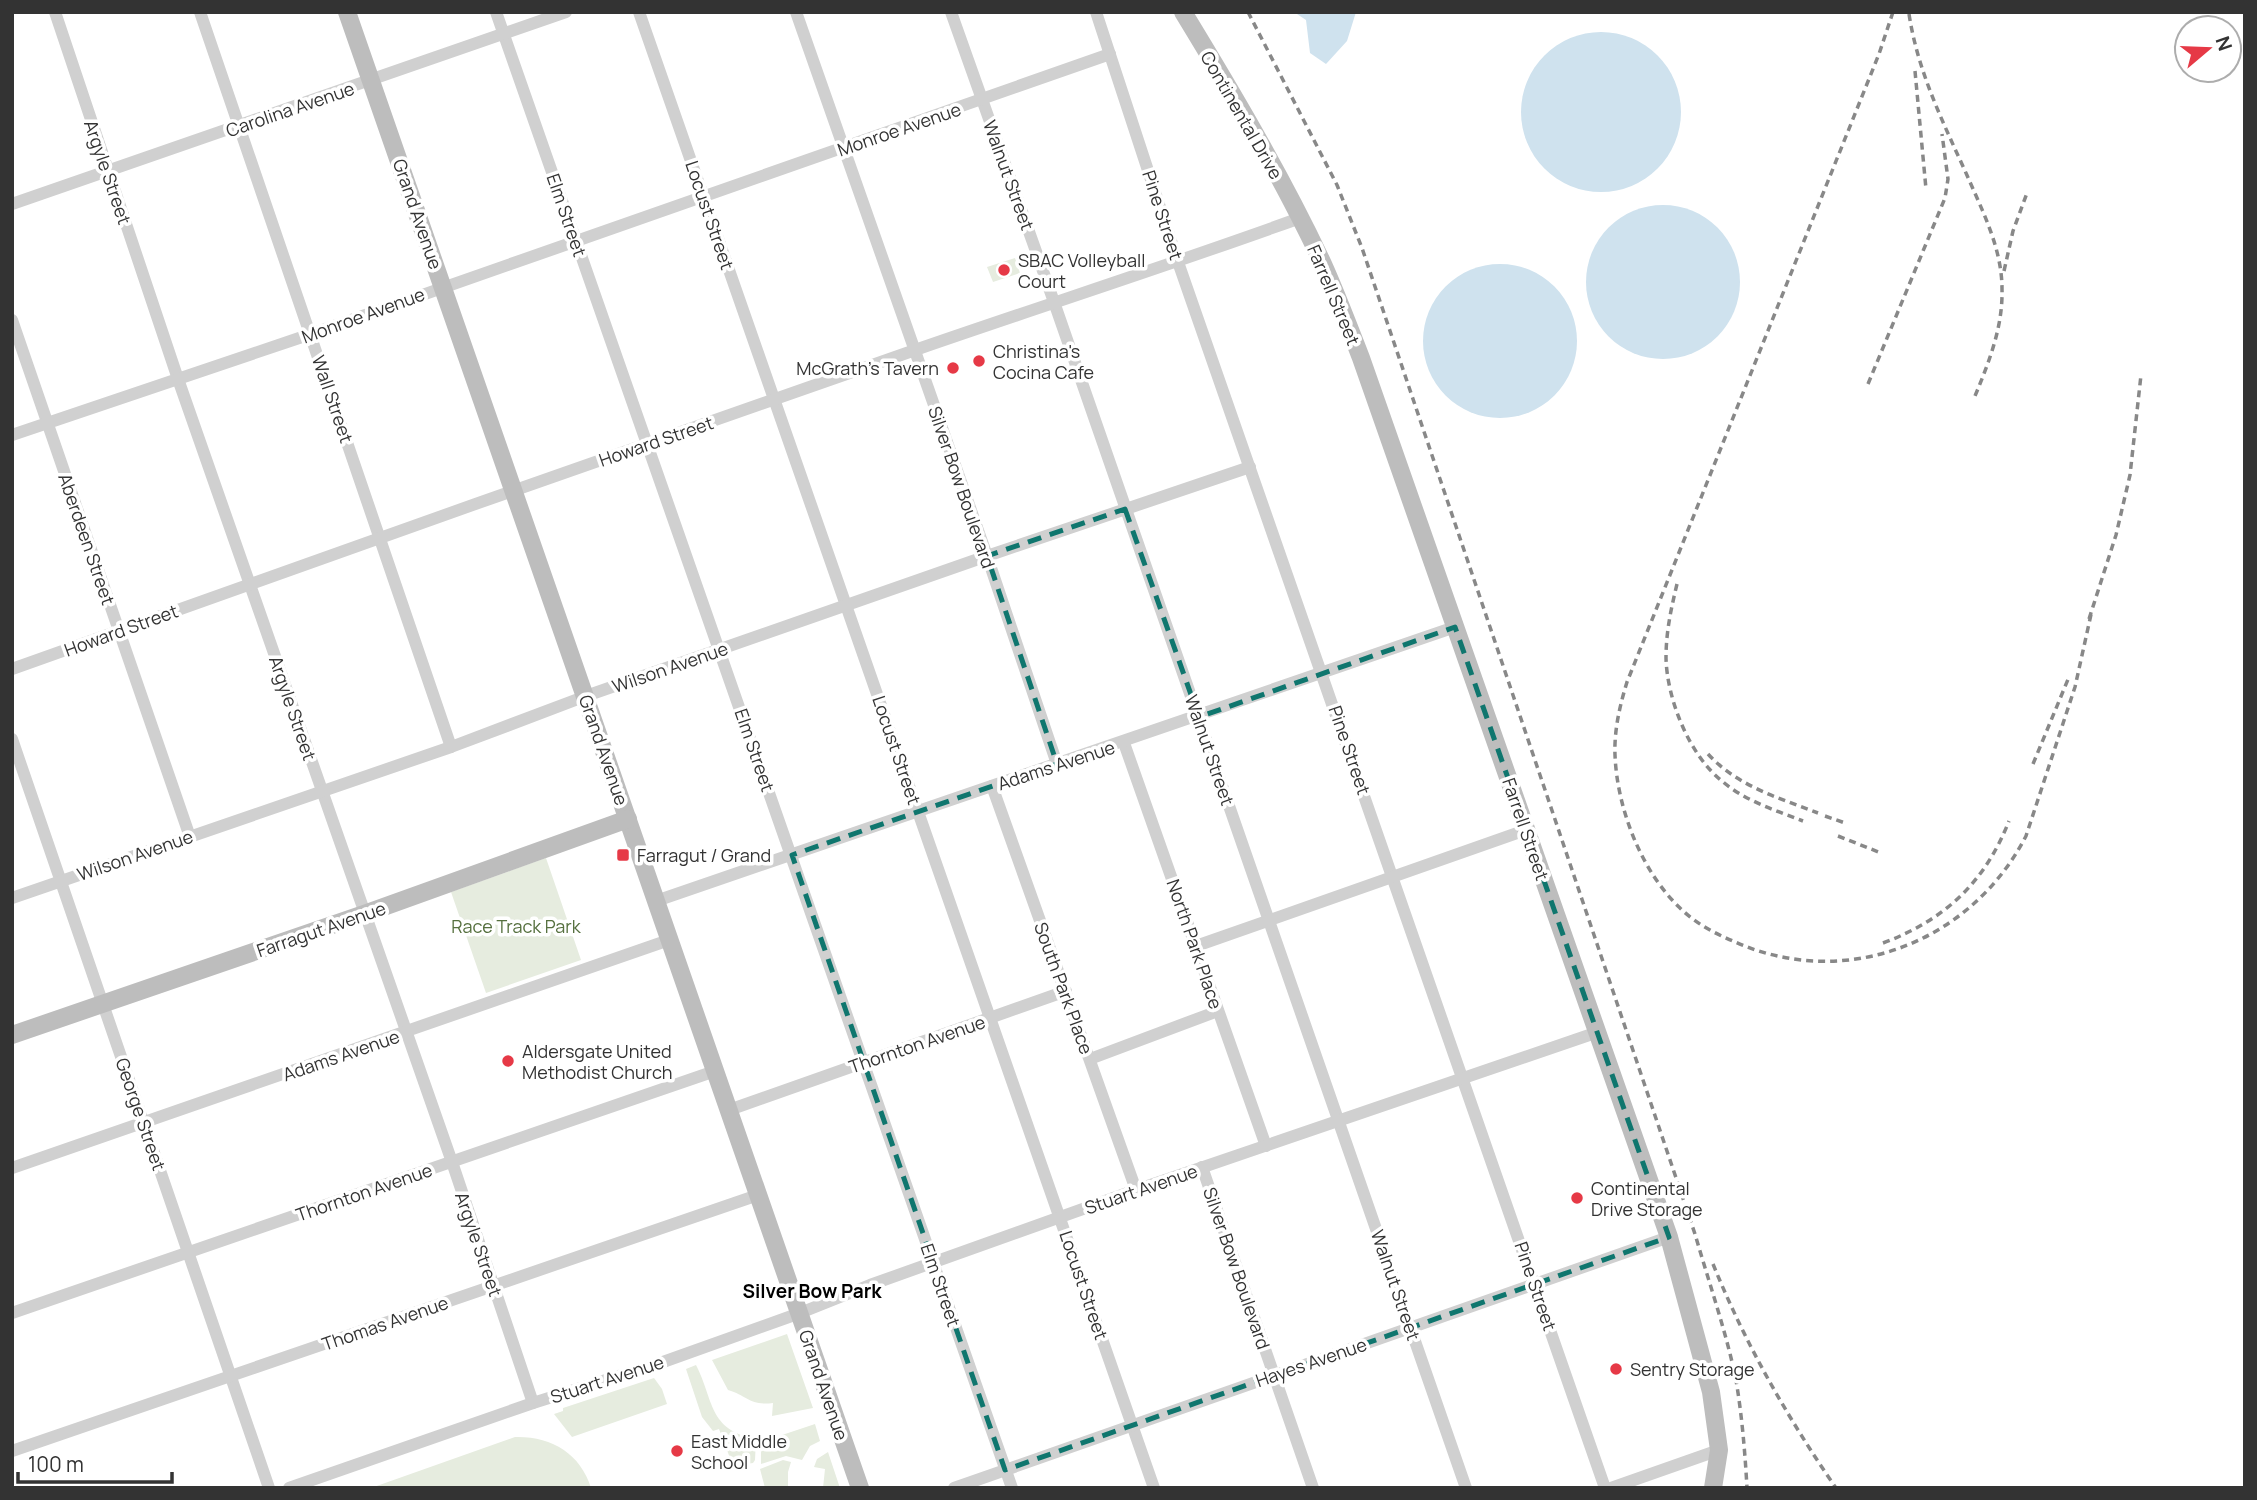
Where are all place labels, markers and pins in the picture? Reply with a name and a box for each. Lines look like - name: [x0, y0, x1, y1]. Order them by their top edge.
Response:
- place label: SBAC Volleyball Court: [1018, 248, 1145, 293]
- marker: SBAC Volleyball Court: [996, 262, 1012, 278]
- place label: Christina's Cocina Cafe: [993, 339, 1094, 384]
- marker: Christina's Cocina Cafe: [971, 353, 987, 369]
- place label: McGrath's Tavern: [796, 356, 939, 380]
- marker: McGrath's Tavern: [945, 360, 961, 376]
- place label: Farragut / Grand: [637, 843, 771, 867]
- marker: Farragut / Grand: [615, 847, 631, 863]
- place label: Aldersgate United Methodist Church: [522, 1039, 673, 1084]
- marker: Aldersgate United Methodist Church: [500, 1053, 516, 1069]
- place label: Continental Drive Storage: [1591, 1176, 1703, 1221]
- marker: Continental Drive Storage: [1569, 1190, 1585, 1206]
- place label: Sentry Storage: [1630, 1357, 1755, 1381]
- marker: Sentry Storage: [1608, 1361, 1624, 1377]
- place label: East Middle School: [691, 1429, 787, 1474]
- marker: East Middle School: [669, 1443, 685, 1459]

